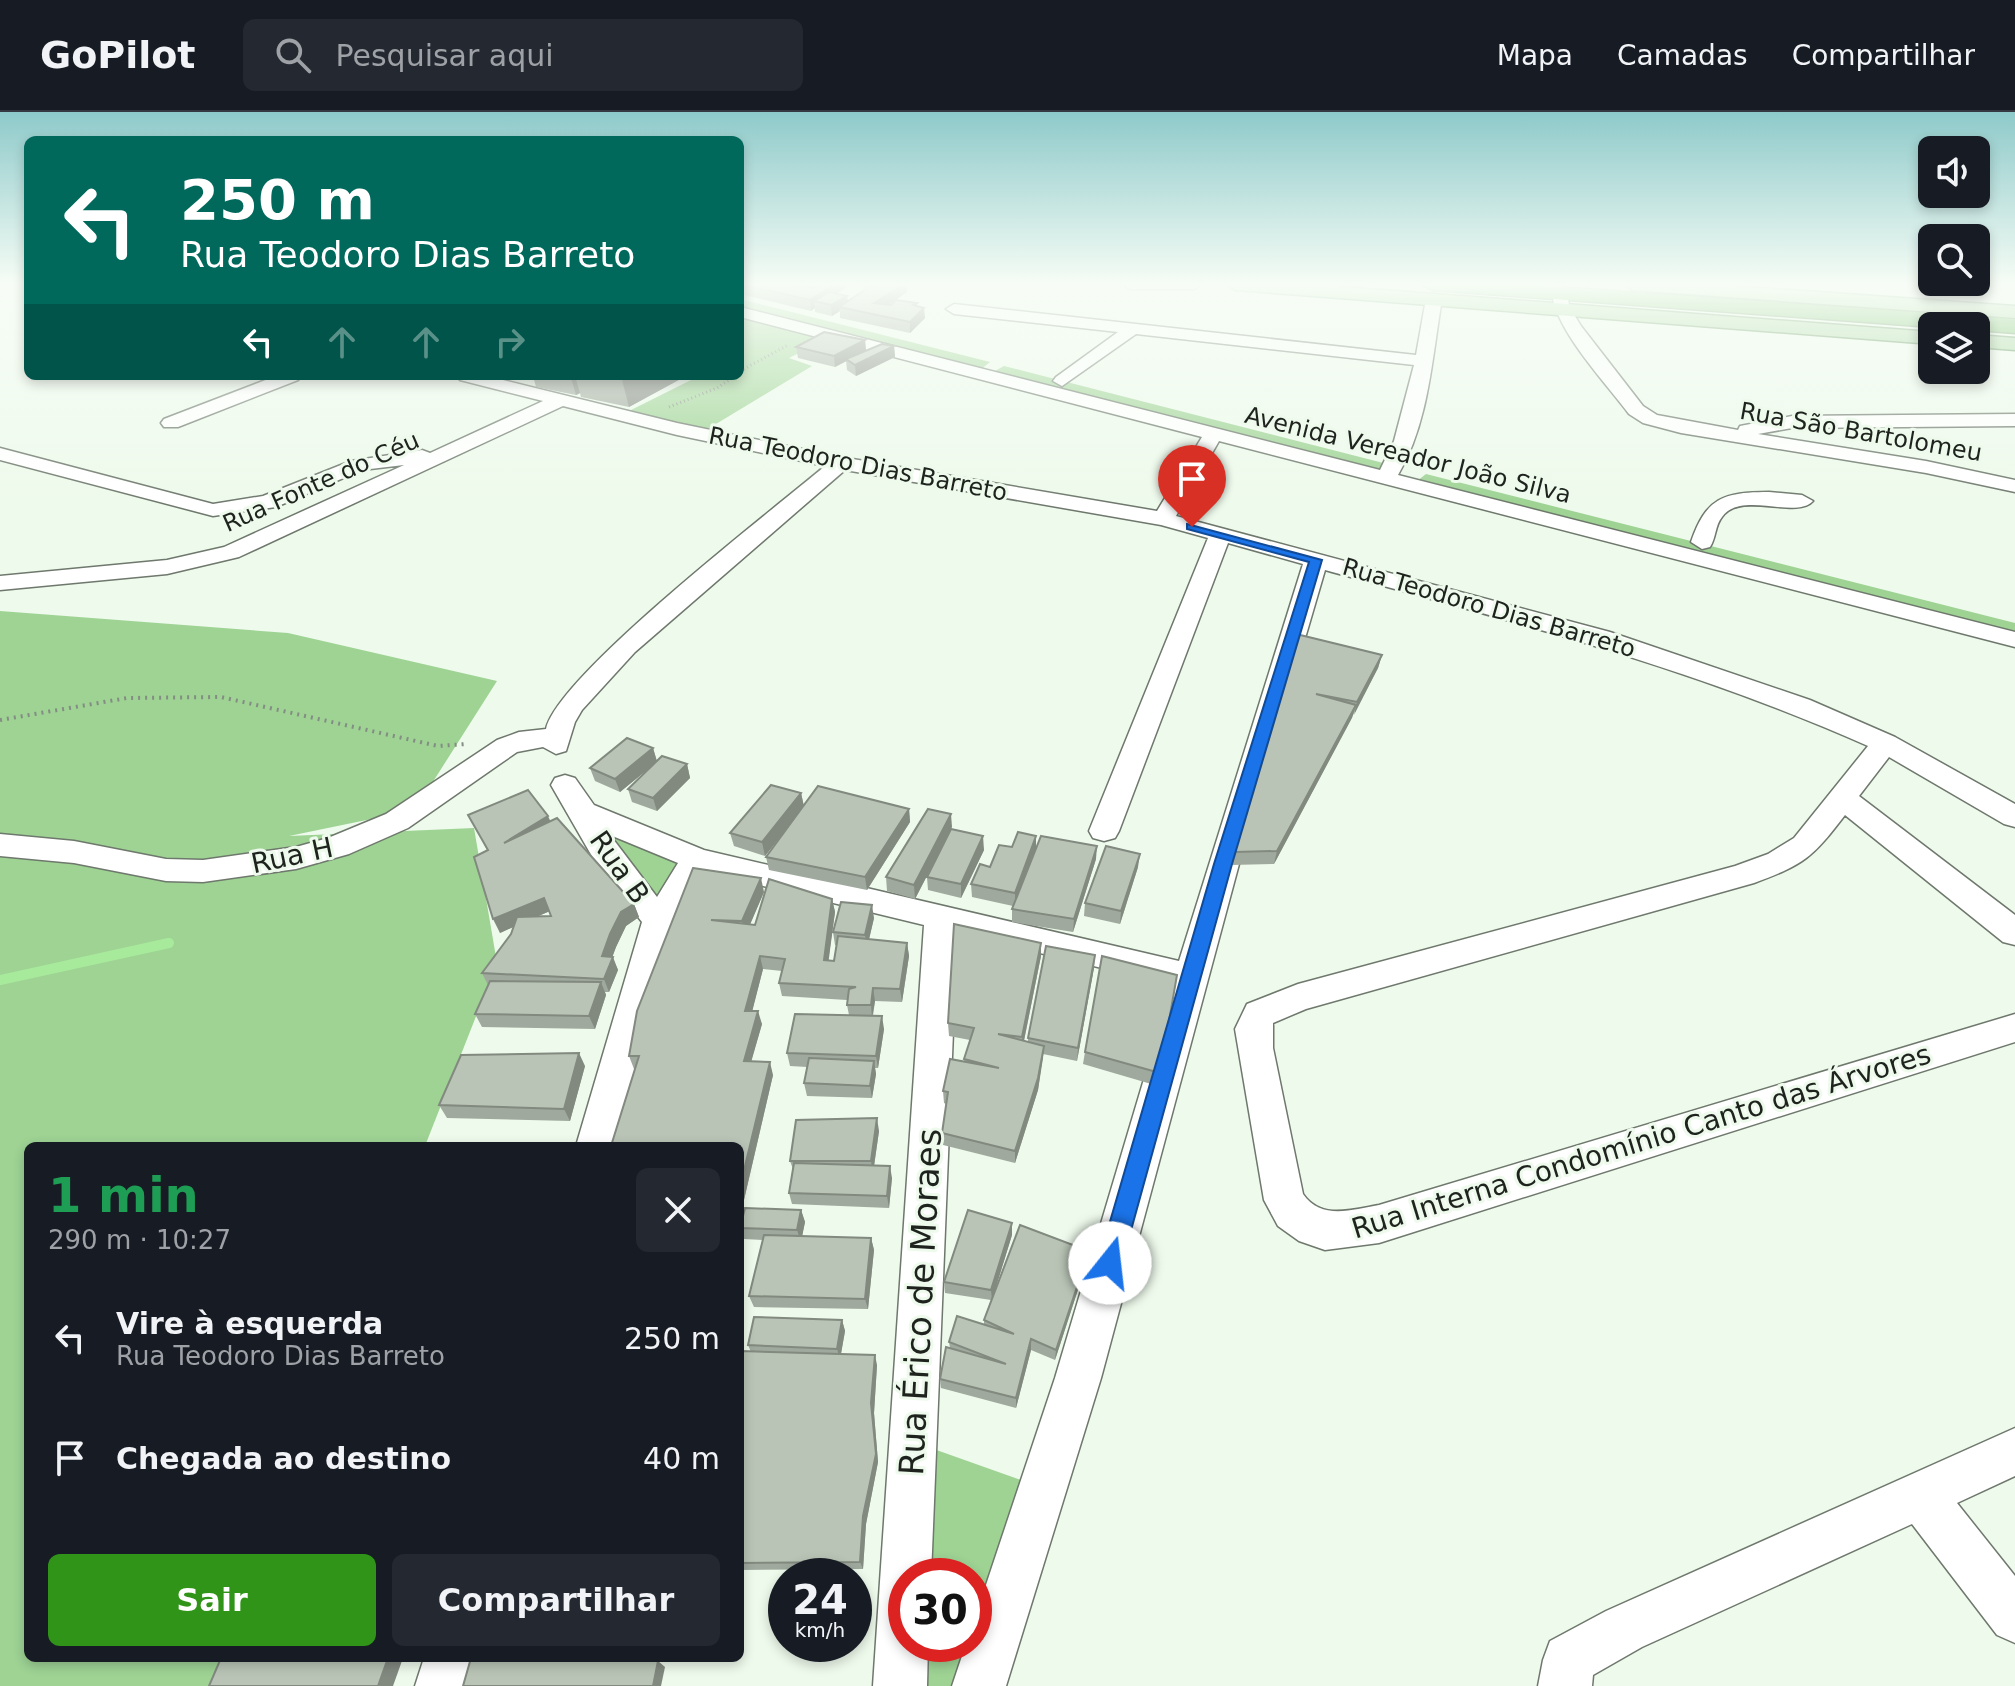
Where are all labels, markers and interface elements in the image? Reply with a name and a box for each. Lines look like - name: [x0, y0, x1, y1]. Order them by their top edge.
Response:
- search box: [243, 19, 803, 91]
- text: GoPilot: [40, 33, 195, 77]
- icon: search: [271, 33, 315, 77]
- text: Pesquisar aqui: [335, 38, 554, 73]
- text: Mapa: [1497, 39, 1573, 72]
- text: Camadas: [1617, 39, 1748, 72]
- text: Compartilhar: [1792, 39, 1975, 72]
- map controls: [1918, 136, 1990, 384]
- button: sound: [1918, 136, 1990, 208]
- text: 250 m: [180, 167, 375, 232]
- icon: left: [48, 168, 152, 272]
- button: search: [1918, 224, 1990, 296]
- text: Rua Teodoro Dias Barreto: [180, 234, 635, 275]
- button: layers: [1918, 312, 1990, 384]
- icon: left: [236, 320, 280, 364]
- icon: ahead: [320, 320, 364, 364]
- icon: ahead: [404, 320, 448, 364]
- icon: right: [488, 320, 532, 364]
- street label: Rua São Bartolomeu: [1738, 397, 1984, 467]
- street label: Avenida Vereador João Silva: [1242, 401, 1574, 509]
- street label: Rua Teodoro Dias Barreto: [706, 421, 1010, 507]
- street label: Rua Fonte do Céu: [218, 426, 424, 538]
- pin: [1158, 445, 1226, 527]
- icon: arrive: [1170, 457, 1214, 501]
- street label: Rua Teodoro Dias Barreto: [1339, 553, 1639, 663]
- street label: Rua B: [583, 825, 656, 910]
- street label: Rua H: [248, 831, 336, 880]
- street label: Rua Interna Condomínio Canto das Árvores: [1347, 1036, 1935, 1246]
- street label: Rua Érico de Moraes: [891, 1127, 949, 1477]
- text: 1 min: [48, 1167, 199, 1223]
- button: close: [636, 1168, 720, 1252]
- position arrow: [1068, 1221, 1152, 1305]
- text: 290 m · 10:27: [48, 1225, 231, 1255]
- text: Vire à esquerda: [116, 1306, 383, 1341]
- icon: left: [48, 1316, 92, 1360]
- text: 250 m: [624, 1321, 720, 1356]
- text: Rua Teodoro Dias Barreto: [116, 1341, 445, 1371]
- icon: arrive: [48, 1436, 92, 1480]
- text: Chegada ao destino: [116, 1441, 451, 1476]
- text: 40 m: [643, 1441, 720, 1476]
- button: Sair: [48, 1554, 376, 1646]
- button: Compartilhar: [392, 1554, 720, 1646]
- speed limit sign: 30: [888, 1558, 992, 1662]
- text: 24: [792, 1577, 848, 1623]
- text: km/h: [795, 1618, 845, 1642]

